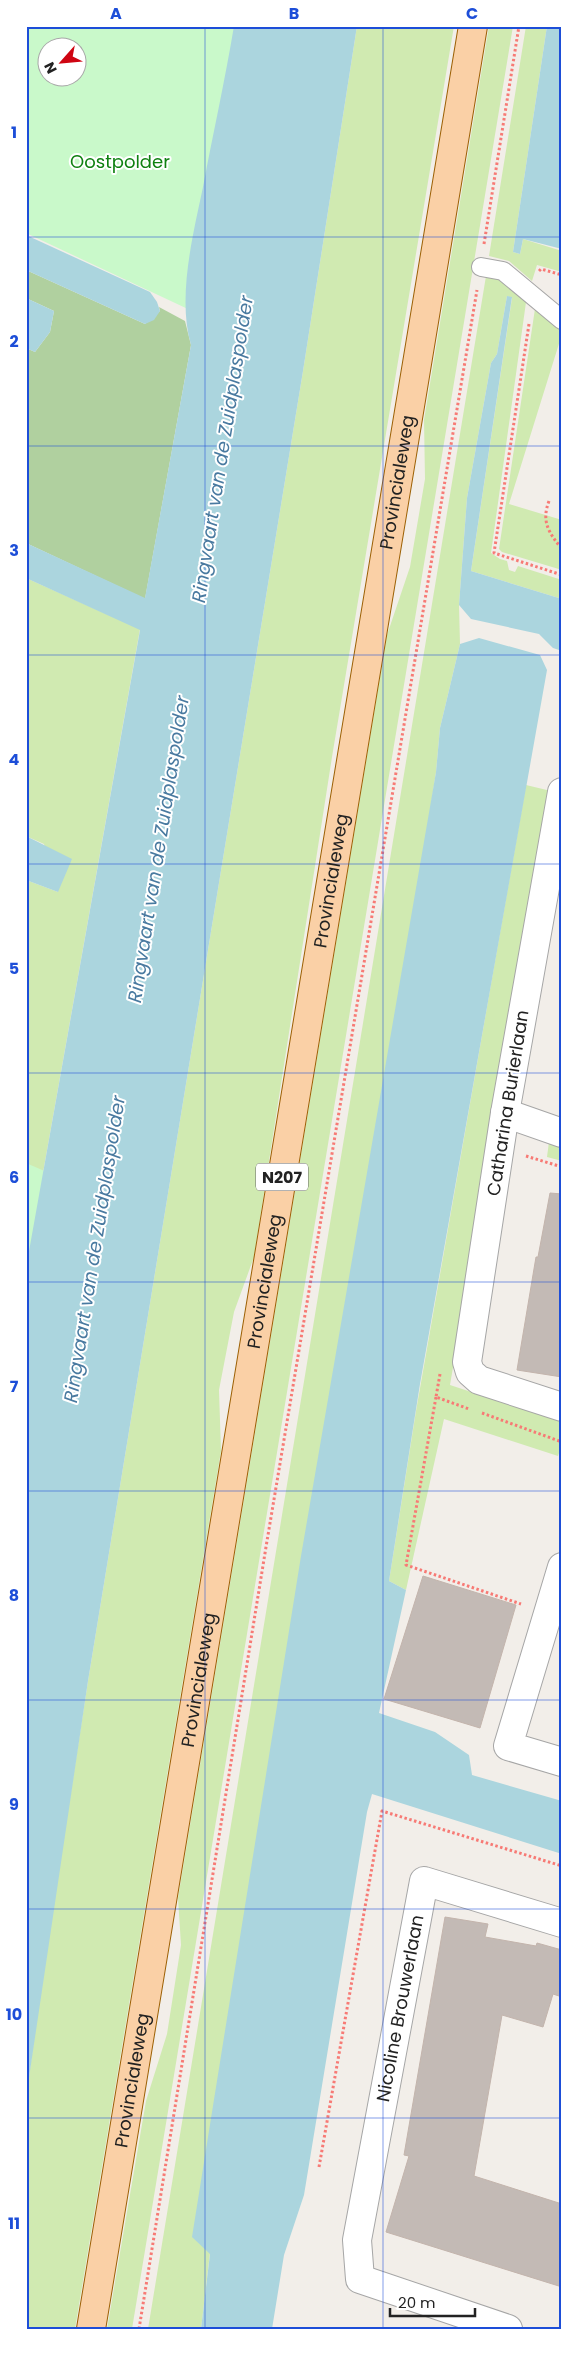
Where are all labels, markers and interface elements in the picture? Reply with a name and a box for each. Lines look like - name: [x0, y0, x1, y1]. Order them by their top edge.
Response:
- text: A: [110, 2, 122, 25]
- text: B: [289, 2, 299, 25]
- text: C: [466, 2, 478, 25]
- north arrow: [38, 38, 88, 88]
- text: N: [39, 59, 62, 77]
- text: 1: [11, 121, 17, 144]
- park label: Oostpolder: [70, 149, 170, 174]
- water label: Ringvaart van de Zuidplaspolder: [185, 293, 260, 605]
- text: 2: [9, 330, 19, 353]
- street label: Provincialeweg: [373, 413, 420, 551]
- text: 3: [9, 539, 19, 562]
- water label: Ringvaart van de Zuidplaspolder: [121, 693, 196, 1005]
- text: 4: [9, 748, 20, 771]
- street label: Provincialeweg: [307, 812, 354, 950]
- text: 5: [9, 957, 19, 980]
- street label: Catharina Burierlaan: [480, 1008, 535, 1198]
- water label: Ringvaart van de Zuidplaspolder: [57, 1093, 132, 1405]
- road number: N207: [256, 1164, 308, 1190]
- text: 6: [9, 1166, 19, 1189]
- street label: Provincialeweg: [241, 1212, 288, 1350]
- text: 7: [10, 1375, 19, 1398]
- text: 8: [9, 1584, 19, 1607]
- street label: Provincialeweg: [175, 1611, 222, 1749]
- text: 9: [9, 1793, 19, 1816]
- street label: Nicoline Brouwerlaan: [370, 1913, 429, 2104]
- text: 10: [6, 2003, 22, 2026]
- street label: Provincialeweg: [108, 2011, 155, 2149]
- text: 11: [8, 2212, 20, 2235]
- scale bar: [390, 2285, 476, 2317]
- text: 20 m: [398, 2292, 436, 2313]

